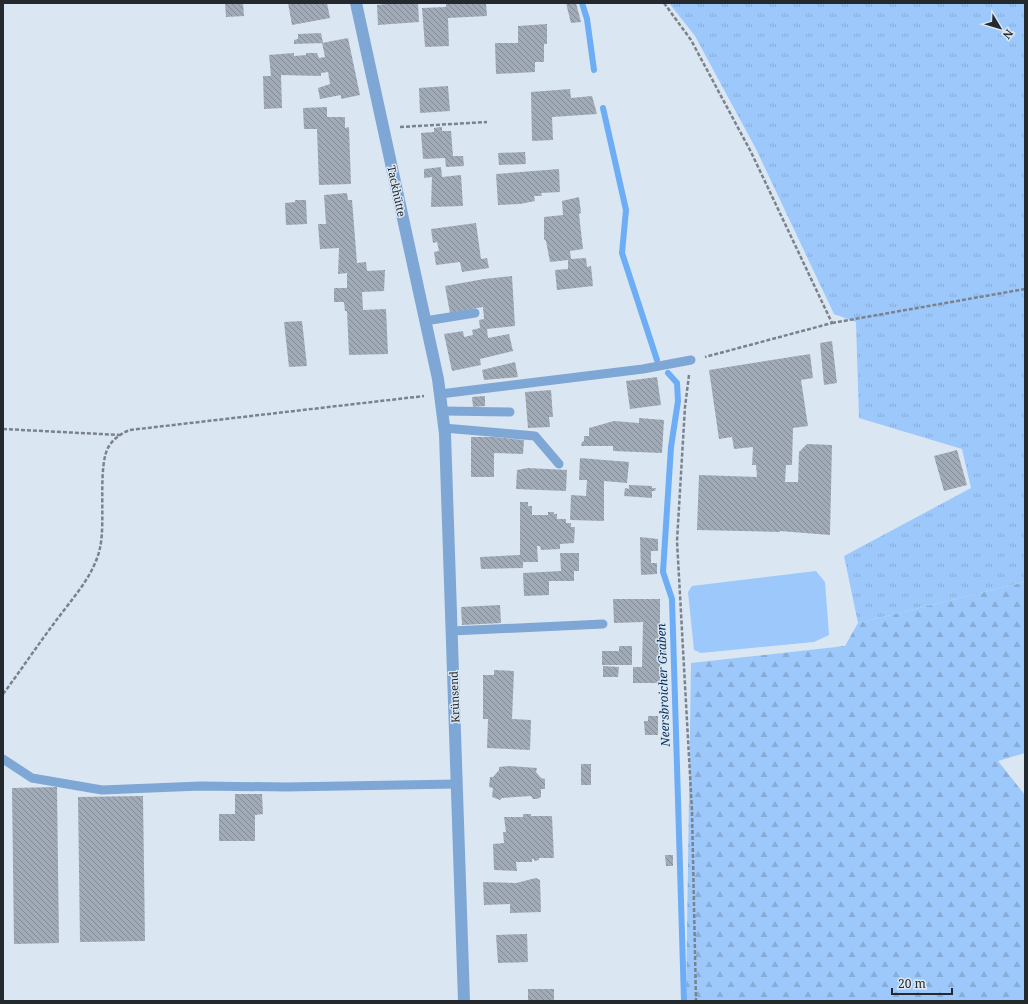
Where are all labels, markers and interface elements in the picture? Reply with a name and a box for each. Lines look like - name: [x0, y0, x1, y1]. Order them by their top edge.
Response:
- north arrow: [980, 8, 1020, 48]
- text: N: [999, 26, 1017, 43]
- street label: Tackhütte: [384, 164, 410, 218]
- water label: Neersbroicher Graben: [652, 623, 674, 748]
- street label: Krünsend: [446, 671, 462, 723]
- scale bar: [892, 970, 952, 996]
- text: 20 m: [898, 975, 926, 992]

